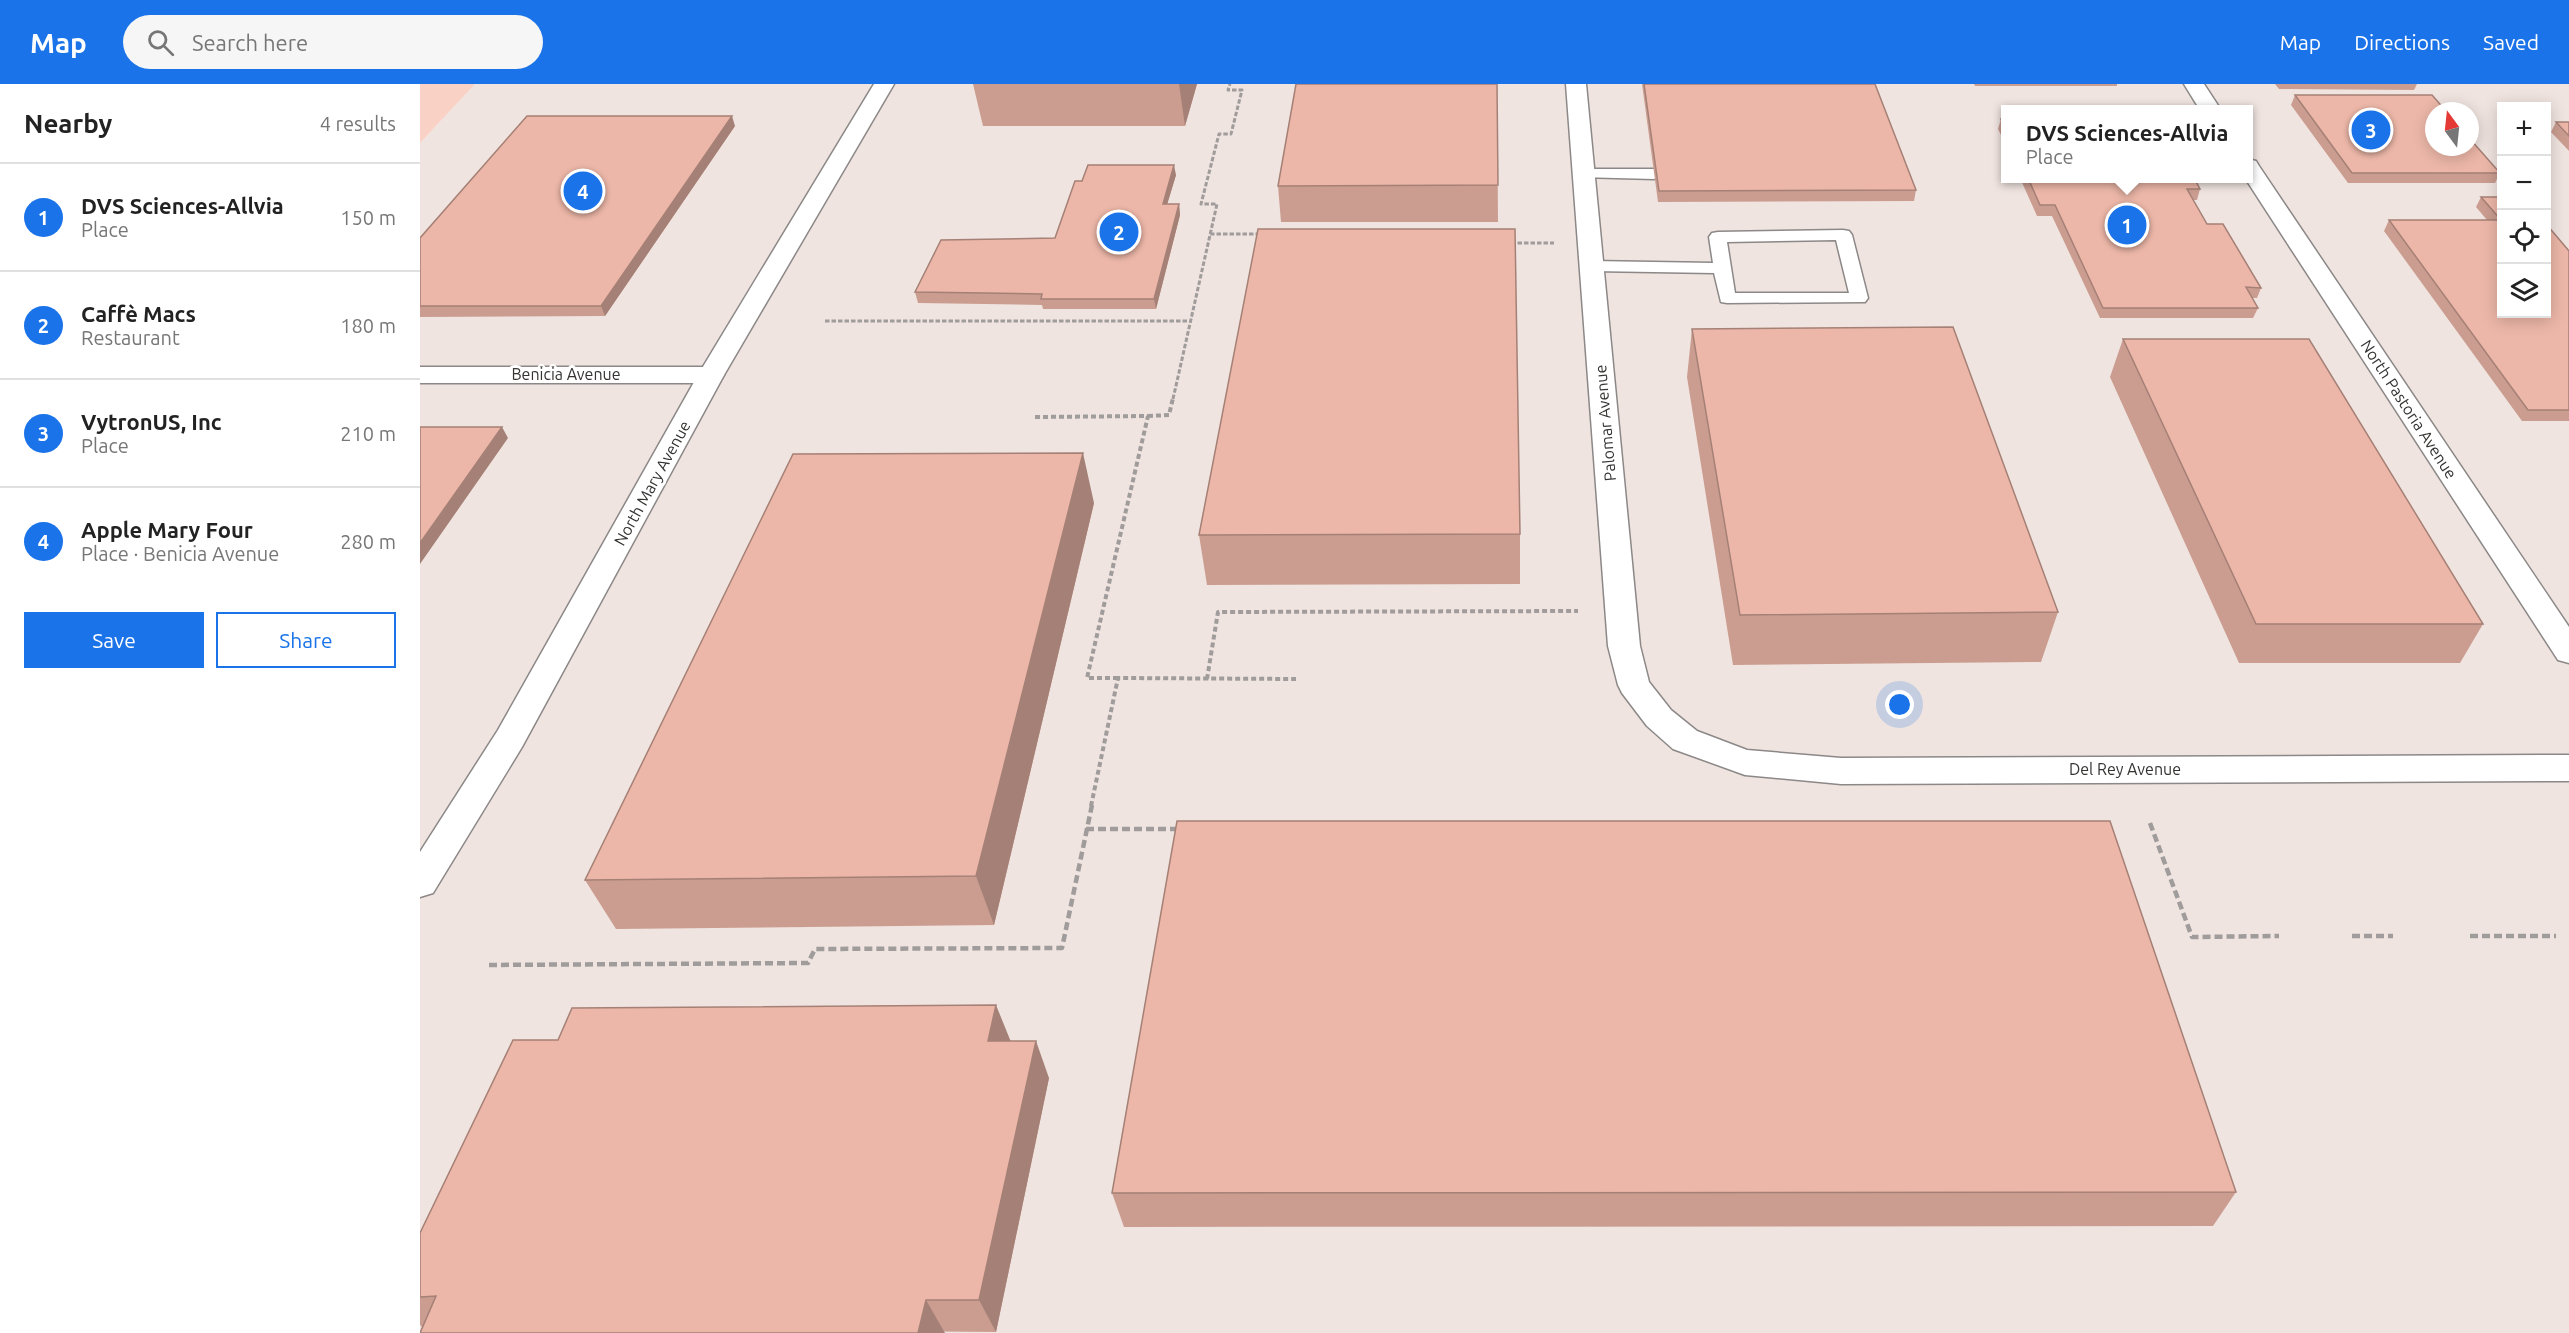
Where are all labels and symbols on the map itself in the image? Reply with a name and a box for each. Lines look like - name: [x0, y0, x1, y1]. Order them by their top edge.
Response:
- north arrow: [2425, 102, 2479, 156]
- pin: 3: [2352, 108, 2390, 152]
- pin: 4: [564, 168, 602, 214]
- pin: 1: [2108, 202, 2146, 248]
- pin: 2: [1100, 210, 1138, 254]
- street label: North Pastoria Avenue: [2357, 336, 2461, 482]
- street label: Palomar Avenue: [1591, 364, 1619, 482]
- street label: Benicia Avenue: [511, 365, 621, 383]
- street label: North Mary Avenue: [610, 418, 694, 548]
- your location: [1885, 690, 1914, 719]
- street label: Del Rey Avenue: [2069, 760, 2181, 778]

